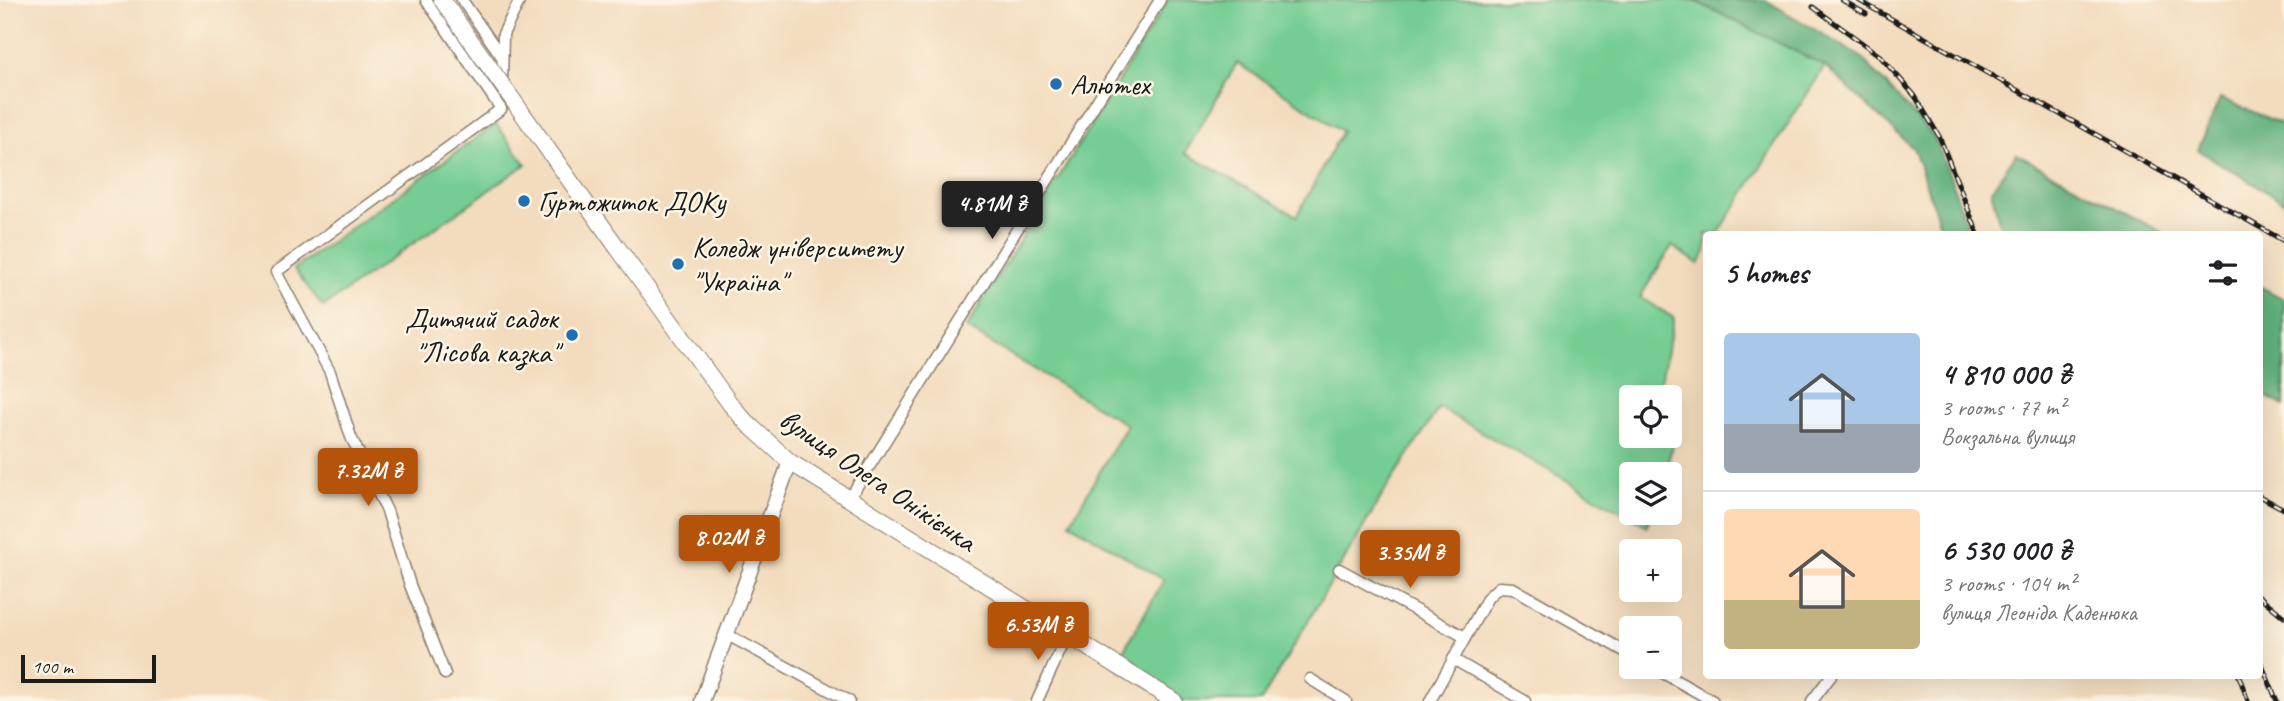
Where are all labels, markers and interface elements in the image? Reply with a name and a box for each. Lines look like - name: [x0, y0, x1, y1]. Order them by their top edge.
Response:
- place label: Алютех: [1070, 65, 1153, 103]
- marker: Алютех: [1048, 76, 1064, 92]
- place label: Гуртожиток ДОКу: [538, 182, 727, 220]
- pin: 4.81M ₴: [927, 182, 1057, 241]
- text: 4.81M ₴: [958, 189, 1026, 218]
- marker: Гуртожиток ДОКу: [516, 193, 532, 209]
- place label: Коледж університету "Україна": [692, 228, 905, 300]
- text: 5 homes: [1724, 254, 1808, 292]
- icon: filters: [2204, 254, 2242, 292]
- marker: Коледж університету "Україна": [670, 256, 686, 272]
- place label: Дитячий садок "Лісова казка": [405, 299, 564, 371]
- marker: Дитячий садок "Лісова казка": [564, 327, 580, 343]
- text: 4 810 000 ₴: [1941, 355, 2071, 393]
- icon: home: [1780, 361, 1864, 445]
- map controls: [1619, 385, 1682, 679]
- button: locate: [1619, 385, 1682, 448]
- text: 3 rooms · 77 m²: [1941, 393, 2065, 422]
- street label: вулиця Олега Онікієнка: [772, 400, 985, 561]
- text: Вокзальна вулиця: [1941, 422, 2074, 451]
- pin: 7.32M ₴: [303, 448, 433, 508]
- text: 7.32M ₴: [334, 456, 402, 485]
- button: layers: [1619, 462, 1682, 525]
- pin: 8.02M ₴: [664, 516, 794, 575]
- text: 8.02M ₴: [695, 523, 763, 552]
- pin: 3.35M ₴: [1345, 530, 1475, 590]
- text: 6 530 000 ₴: [1941, 531, 2071, 569]
- icon: home: [1780, 537, 1864, 621]
- text: 3.35M ₴: [1376, 538, 1444, 567]
- button: +: [1619, 539, 1682, 602]
- text: 3 rooms · 104 m²: [1941, 569, 2076, 598]
- text: вулиця Леоніда Каденюка: [1941, 598, 2137, 627]
- pin: 6.53M ₴: [973, 602, 1103, 662]
- text: 6.53M ₴: [1004, 610, 1072, 639]
- button: −: [1619, 616, 1682, 679]
- scale bar: [21, 652, 156, 684]
- text: 100 m: [32, 655, 73, 679]

